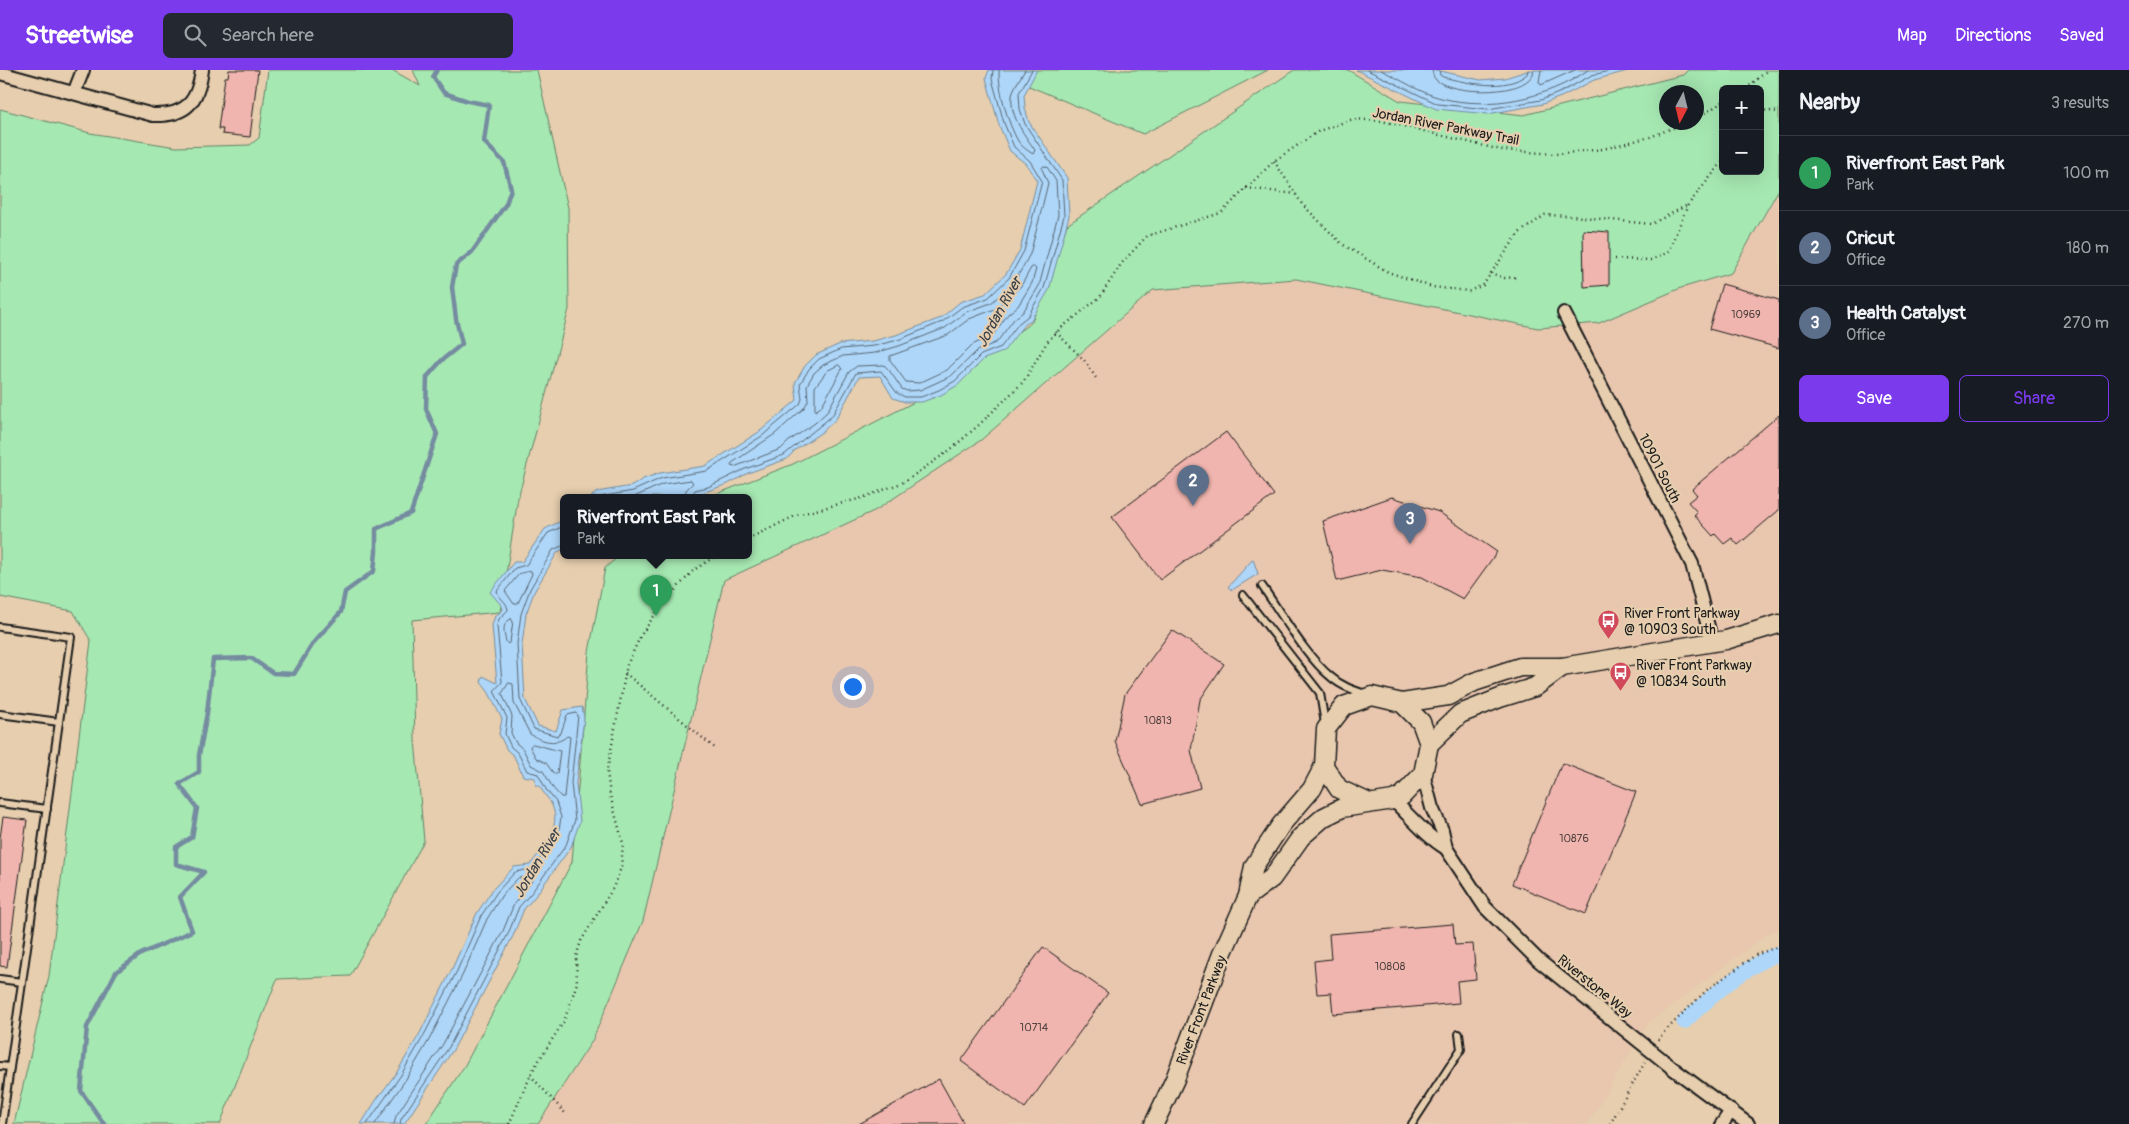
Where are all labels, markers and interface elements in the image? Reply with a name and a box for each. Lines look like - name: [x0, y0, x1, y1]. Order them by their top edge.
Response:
- search box: [163, 13, 513, 58]
- text: Streetwise: [25, 21, 133, 50]
- icon: search: [181, 21, 209, 49]
- text: Search here: [221, 23, 314, 47]
- text: Map: [1897, 24, 1927, 47]
- text: Directions: [1955, 24, 2031, 47]
- text: Saved: [2059, 24, 2104, 47]
- north arrow: [1659, 85, 1704, 130]
- map controls: [1719, 85, 1764, 175]
- button: +: [1719, 85, 1764, 130]
- text: Nearby: [1799, 89, 1860, 116]
- text: 3 results: [2051, 93, 2109, 113]
- street label: Jordan River Parkway Trail: [1371, 104, 1521, 149]
- button: −: [1719, 130, 1764, 175]
- text: Riverfront East Park: [1846, 151, 2004, 175]
- text: 1: [1812, 163, 1818, 183]
- text: 100 m: [2063, 163, 2109, 183]
- text: Park: [1846, 175, 1874, 195]
- text: Cricut: [1846, 226, 1895, 250]
- text: 2: [1811, 238, 1819, 258]
- text: 180 m: [2066, 238, 2109, 258]
- text: Office: [1846, 250, 1886, 270]
- water label: Jordan River: [972, 272, 1027, 351]
- text: Health Catalyst: [1846, 301, 1966, 325]
- house number: 10969: [1731, 308, 1761, 321]
- text: 3: [1811, 313, 1819, 333]
- text: 270 m: [2063, 313, 2109, 333]
- text: Office: [1846, 325, 1886, 345]
- button: Save: [1799, 375, 1949, 422]
- button: Share: [1959, 375, 2109, 422]
- street label: 10901 South: [1635, 431, 1684, 506]
- pin: 2: [1177, 465, 1209, 506]
- popup: [560, 494, 752, 559]
- pin: 3: [1394, 503, 1426, 544]
- text: Riverfront East Park: [577, 505, 735, 529]
- text: Park: [577, 529, 605, 549]
- pin: 1: [640, 575, 672, 616]
- place label: River Front Parkway @ 10903 South: [1624, 605, 1740, 638]
- bus stop icon: River Front Parkway @ 10903 South: [1596, 609, 1620, 640]
- place label: River Front Parkway @ 10834 South: [1636, 657, 1752, 690]
- bus stop icon: River Front Parkway @ 10834 South: [1608, 661, 1632, 692]
- your location: [840, 674, 866, 700]
- house number: 10813: [1144, 714, 1172, 727]
- water label: Jordan River: [509, 824, 566, 901]
- house number: 10876: [1559, 832, 1589, 845]
- street label: Riverstone Way: [1554, 951, 1635, 1022]
- street label: River Front Parkway: [1173, 953, 1230, 1067]
- house number: 10808: [1375, 960, 1406, 973]
- house number: 10714: [1020, 1021, 1049, 1034]

